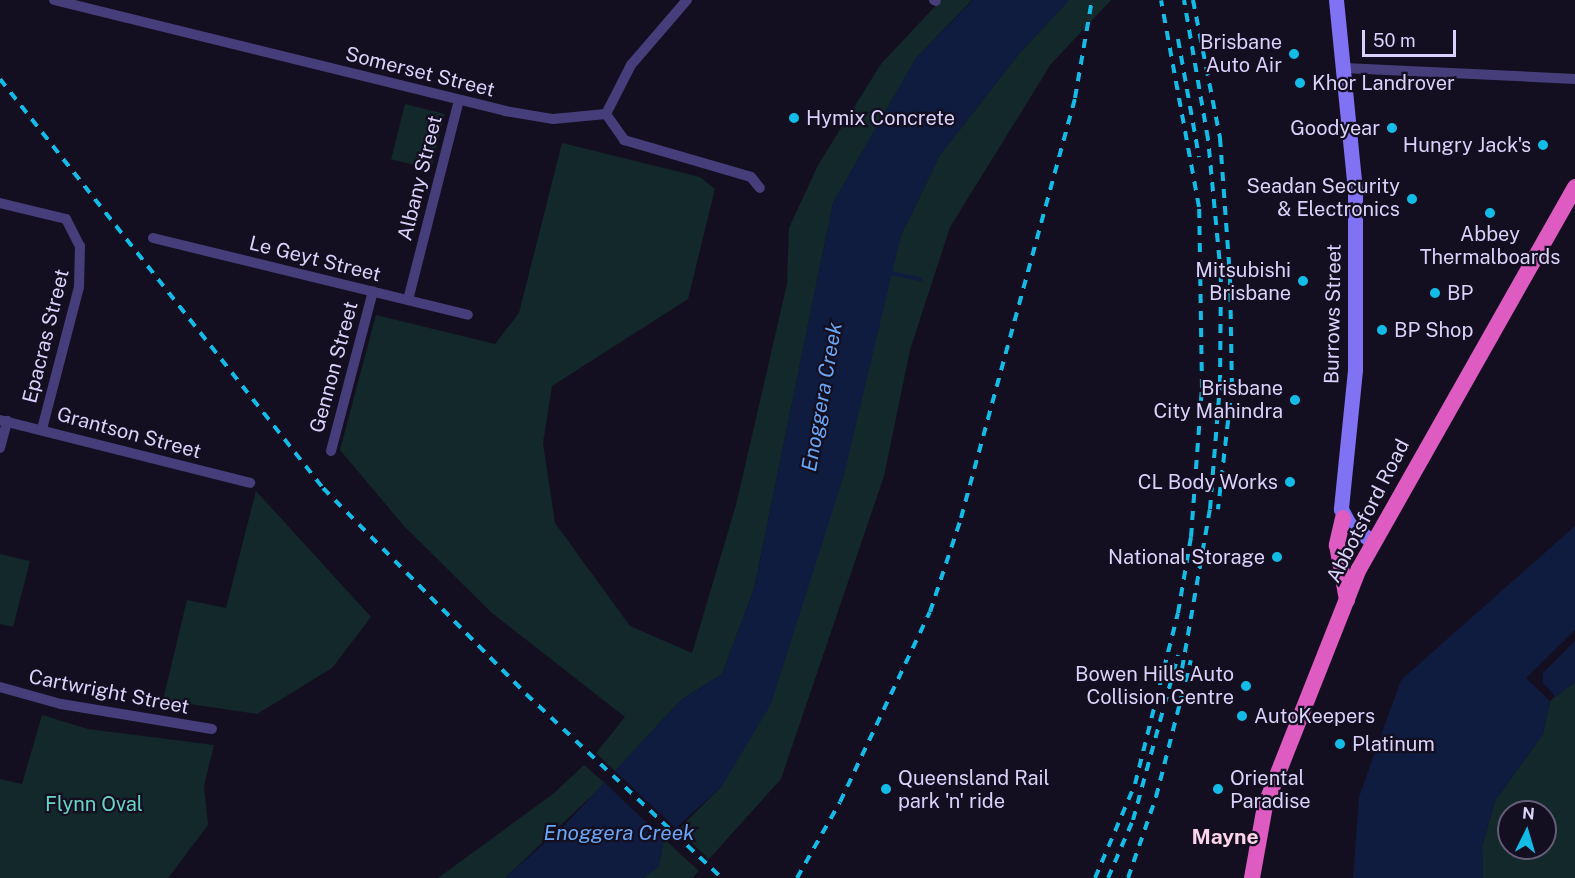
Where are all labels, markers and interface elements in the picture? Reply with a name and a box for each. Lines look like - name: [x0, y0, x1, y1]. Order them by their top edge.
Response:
- scale bar: [1365, 18, 1460, 56]
- place label: Brisbane Auto Air: [1200, 30, 1282, 77]
- text: 50 m: [1373, 30, 1416, 51]
- street label: Somerset Street: [343, 42, 497, 102]
- marker: Brisbane Auto Air: [1287, 47, 1301, 61]
- place label: Khor Landrover: [1312, 71, 1455, 95]
- marker: Khor Landrover: [1293, 76, 1307, 90]
- place label: Hymix Concrete: [806, 106, 955, 130]
- marker: Hymix Concrete: [787, 111, 801, 125]
- street label: Albany Street: [393, 113, 447, 243]
- place label: Goodyear: [1290, 116, 1380, 140]
- marker: Goodyear: [1385, 121, 1399, 135]
- place label: Hungry Jack's: [1403, 133, 1531, 157]
- marker: Hungry Jack's: [1536, 138, 1550, 152]
- place label: Seadan Security & Electronics: [1246, 175, 1400, 222]
- marker: Seadan Security & Electronics: [1405, 192, 1419, 206]
- marker: Abbey Thermalboards: [1483, 206, 1497, 220]
- place label: Abbey Thermalboards: [1420, 222, 1560, 269]
- street label: Le Geyt Street: [247, 231, 383, 287]
- street label: Burrows Street: [1320, 244, 1346, 384]
- place label: Mitsubishi Brisbane: [1195, 258, 1291, 305]
- street label: Epacras Street: [18, 266, 74, 406]
- marker: Mitsubishi Brisbane: [1296, 274, 1310, 288]
- place label: BP: [1447, 281, 1473, 305]
- marker: BP: [1428, 286, 1442, 300]
- street label: Gennon Street: [305, 299, 363, 435]
- place label: BP Shop: [1394, 318, 1473, 342]
- water label: Enoggera Creek: [796, 321, 848, 473]
- marker: BP Shop: [1375, 323, 1389, 337]
- place label: Brisbane City Mahindra: [1154, 376, 1283, 423]
- marker: Brisbane City Mahindra: [1288, 393, 1302, 407]
- street label: Grantson Street: [54, 402, 204, 464]
- street label: Abbotsford Road: [1322, 435, 1414, 587]
- place label: CL Body Works: [1137, 470, 1278, 494]
- marker: CL Body Works: [1283, 475, 1297, 489]
- place label: National Storage: [1108, 545, 1265, 569]
- marker: National Storage: [1270, 550, 1284, 564]
- place label: Bowen Hills Auto Collision Centre: [1075, 662, 1234, 709]
- street label: Cartwright Street: [27, 665, 191, 719]
- marker: Bowen Hills Auto Collision Centre: [1239, 679, 1253, 693]
- place label: AutoKeepers: [1254, 704, 1375, 728]
- marker: AutoKeepers: [1235, 709, 1249, 723]
- place label: Platinum: [1352, 732, 1435, 756]
- marker: Platinum: [1333, 737, 1347, 751]
- place label: Queensland Rail park 'n' ride: [898, 766, 1050, 813]
- place label: Oriental Paradise: [1230, 766, 1311, 813]
- marker: Queensland Rail park 'n' ride: [879, 782, 893, 796]
- marker: Oriental Paradise: [1211, 782, 1225, 796]
- park label: Flynn Oval: [45, 792, 143, 816]
- north arrow: [1497, 800, 1557, 860]
- text: N: [1521, 804, 1535, 824]
- water label: Enoggera Creek: [544, 820, 694, 846]
- district label: Mayne: [1191, 824, 1259, 850]

